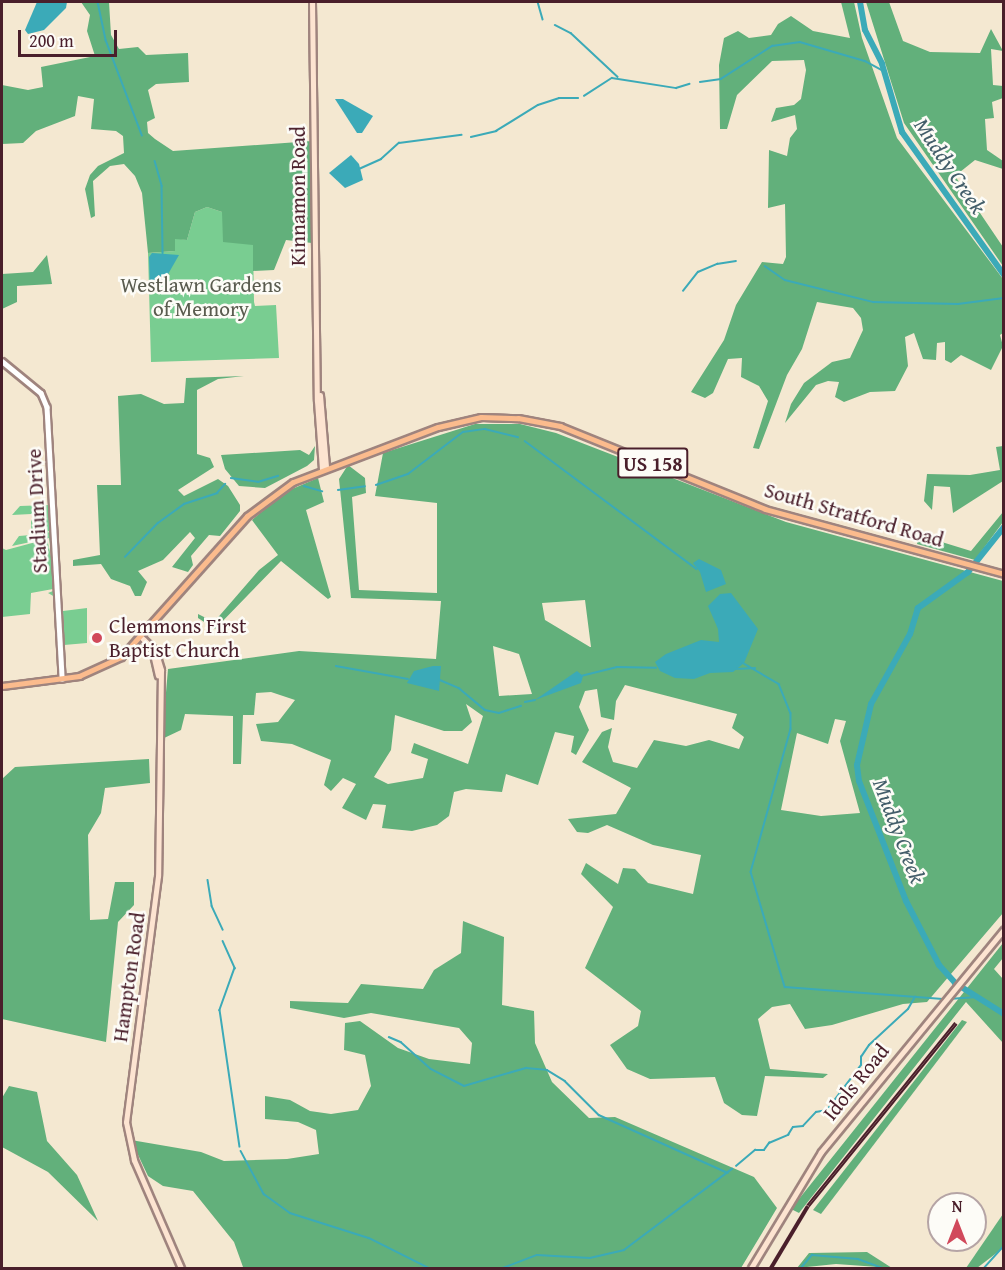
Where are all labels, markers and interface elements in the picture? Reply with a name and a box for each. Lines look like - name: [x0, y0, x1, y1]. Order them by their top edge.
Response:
- scale bar: [21, 18, 120, 56]
- text: 200 m: [29, 27, 74, 54]
- water label: Muddy Creek: [908, 113, 992, 219]
- street label: Kinnamon Road: [285, 126, 311, 266]
- park label: Westlawn Gardens of Memory: [120, 272, 282, 322]
- road number: US 158: [617, 446, 689, 480]
- street label: Stadium Drive: [21, 448, 53, 574]
- street label: South Stratford Road: [761, 477, 947, 553]
- place label: Clemmons First Baptist Church: [109, 613, 246, 663]
- marker: Clemmons First Baptist Church: [90, 631, 104, 645]
- water label: Muddy Creek: [867, 775, 931, 887]
- street label: Hampton Road: [107, 910, 151, 1044]
- street label: Idols Road: [818, 1039, 894, 1125]
- north arrow: [927, 1192, 987, 1252]
- text: N: [952, 1194, 962, 1218]

